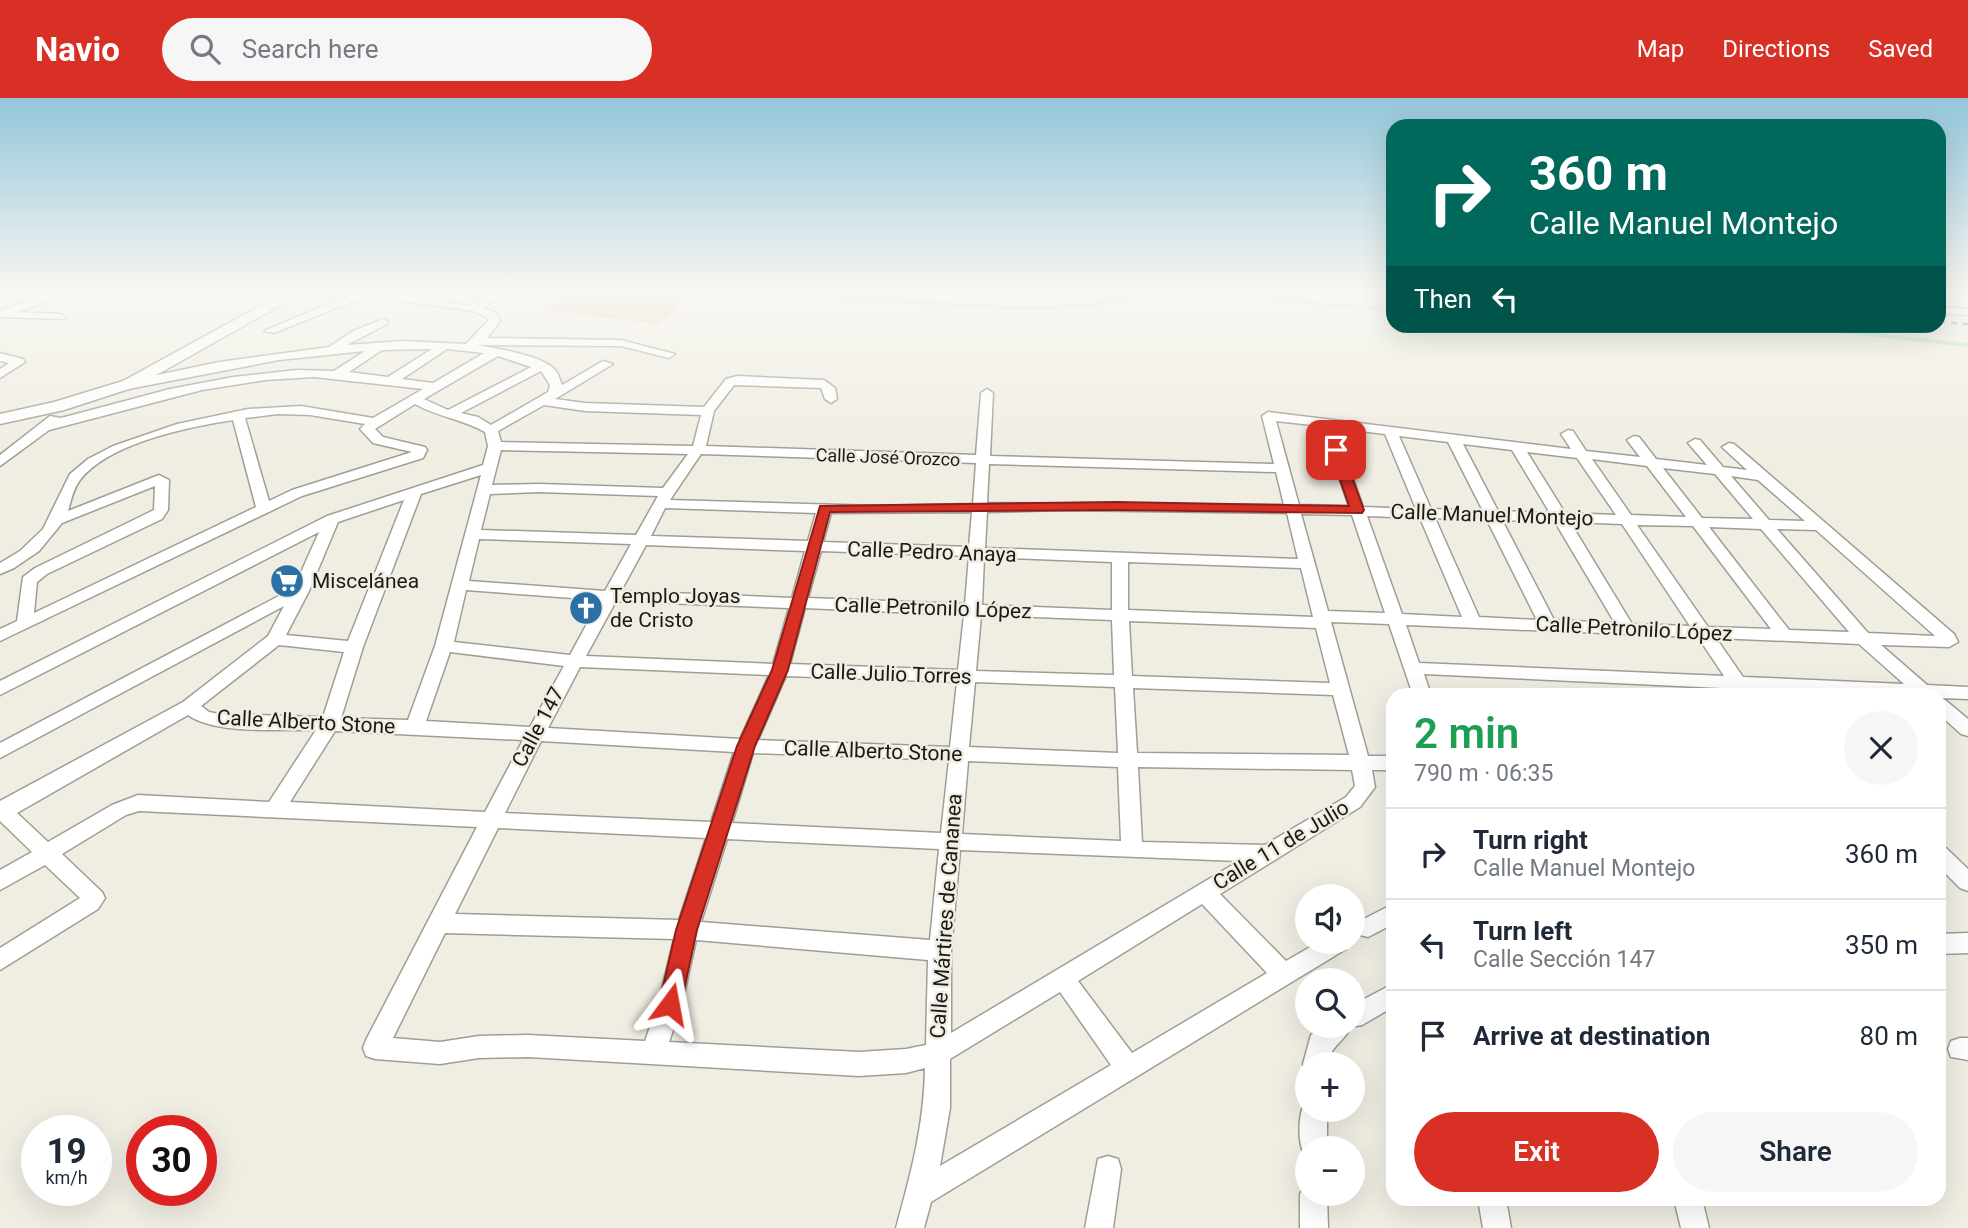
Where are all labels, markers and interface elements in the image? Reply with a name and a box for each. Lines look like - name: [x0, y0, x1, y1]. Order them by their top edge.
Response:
- search box: [162, 18, 652, 81]
- text: Navio: [35, 30, 120, 69]
- icon: search: [186, 30, 224, 68]
- text: Search here: [242, 34, 379, 64]
- text: Map: [1637, 35, 1684, 63]
- text: Directions: [1722, 35, 1830, 63]
- text: Saved: [1868, 35, 1933, 63]
- text: 360 m: [1529, 145, 1668, 202]
- icon: right: [1414, 147, 1505, 238]
- text: Calle Manuel Montejo: [1529, 204, 1838, 242]
- icon: left: [1486, 280, 1524, 318]
- text: Then: [1414, 284, 1472, 314]
- pin: [1306, 420, 1366, 480]
- icon: arrive: [1317, 431, 1355, 469]
- street label: Calle José Orozco: [815, 444, 961, 470]
- street label: Calle Manuel Montejo: [1390, 499, 1594, 531]
- street label: Calle Pedro Anaya: [847, 537, 1017, 567]
- supermarket icon: Miscelánea: [268, 562, 306, 600]
- place label: Miscelánea: [312, 569, 419, 593]
- place label: Templo Joyas de Cristo: [610, 584, 741, 632]
- church icon: Templo Joyas de Cristo: [567, 589, 605, 627]
- street label: Calle Petronilo López: [834, 593, 1032, 623]
- street label: Calle Petronilo López: [1535, 612, 1733, 646]
- street label: Calle Julio Torres: [810, 659, 972, 689]
- street label: Calle 147: [507, 683, 569, 771]
- street label: Calle Alberto Stone: [216, 705, 396, 739]
- text: 2 min: [1414, 709, 1519, 758]
- button: close: [1844, 711, 1918, 785]
- street label: Calle Alberto Stone: [783, 736, 963, 766]
- text: 790 m · 06:35: [1414, 760, 1553, 787]
- street label: Calle Mártires de Cananea: [925, 793, 967, 1039]
- street label: Calle 11 de Julio: [1209, 795, 1353, 895]
- text: Turn right: [1473, 825, 1588, 855]
- icon: right: [1414, 835, 1452, 873]
- text: 360 m: [1845, 839, 1918, 869]
- text: Calle Manuel Montejo: [1473, 855, 1695, 882]
- map controls: [1295, 884, 1365, 1206]
- button: sound: [1295, 884, 1365, 954]
- text: Turn left: [1473, 916, 1572, 946]
- icon: left: [1414, 926, 1452, 964]
- text: 350 m: [1845, 930, 1918, 960]
- text: Calle Sección 147: [1473, 946, 1655, 973]
- position arrow: [633, 967, 707, 1041]
- button: search: [1295, 968, 1365, 1038]
- icon: arrive: [1414, 1017, 1452, 1055]
- text: Arrive at destination: [1473, 1021, 1710, 1051]
- text: 80 m: [1860, 1021, 1918, 1051]
- button: +: [1295, 1052, 1365, 1122]
- button: Exit: [1414, 1112, 1659, 1192]
- button: Share: [1673, 1112, 1918, 1192]
- speed limit sign: 30: [126, 1115, 217, 1206]
- text: 19: [46, 1131, 87, 1172]
- button: −: [1295, 1136, 1365, 1206]
- text: km/h: [45, 1167, 88, 1188]

